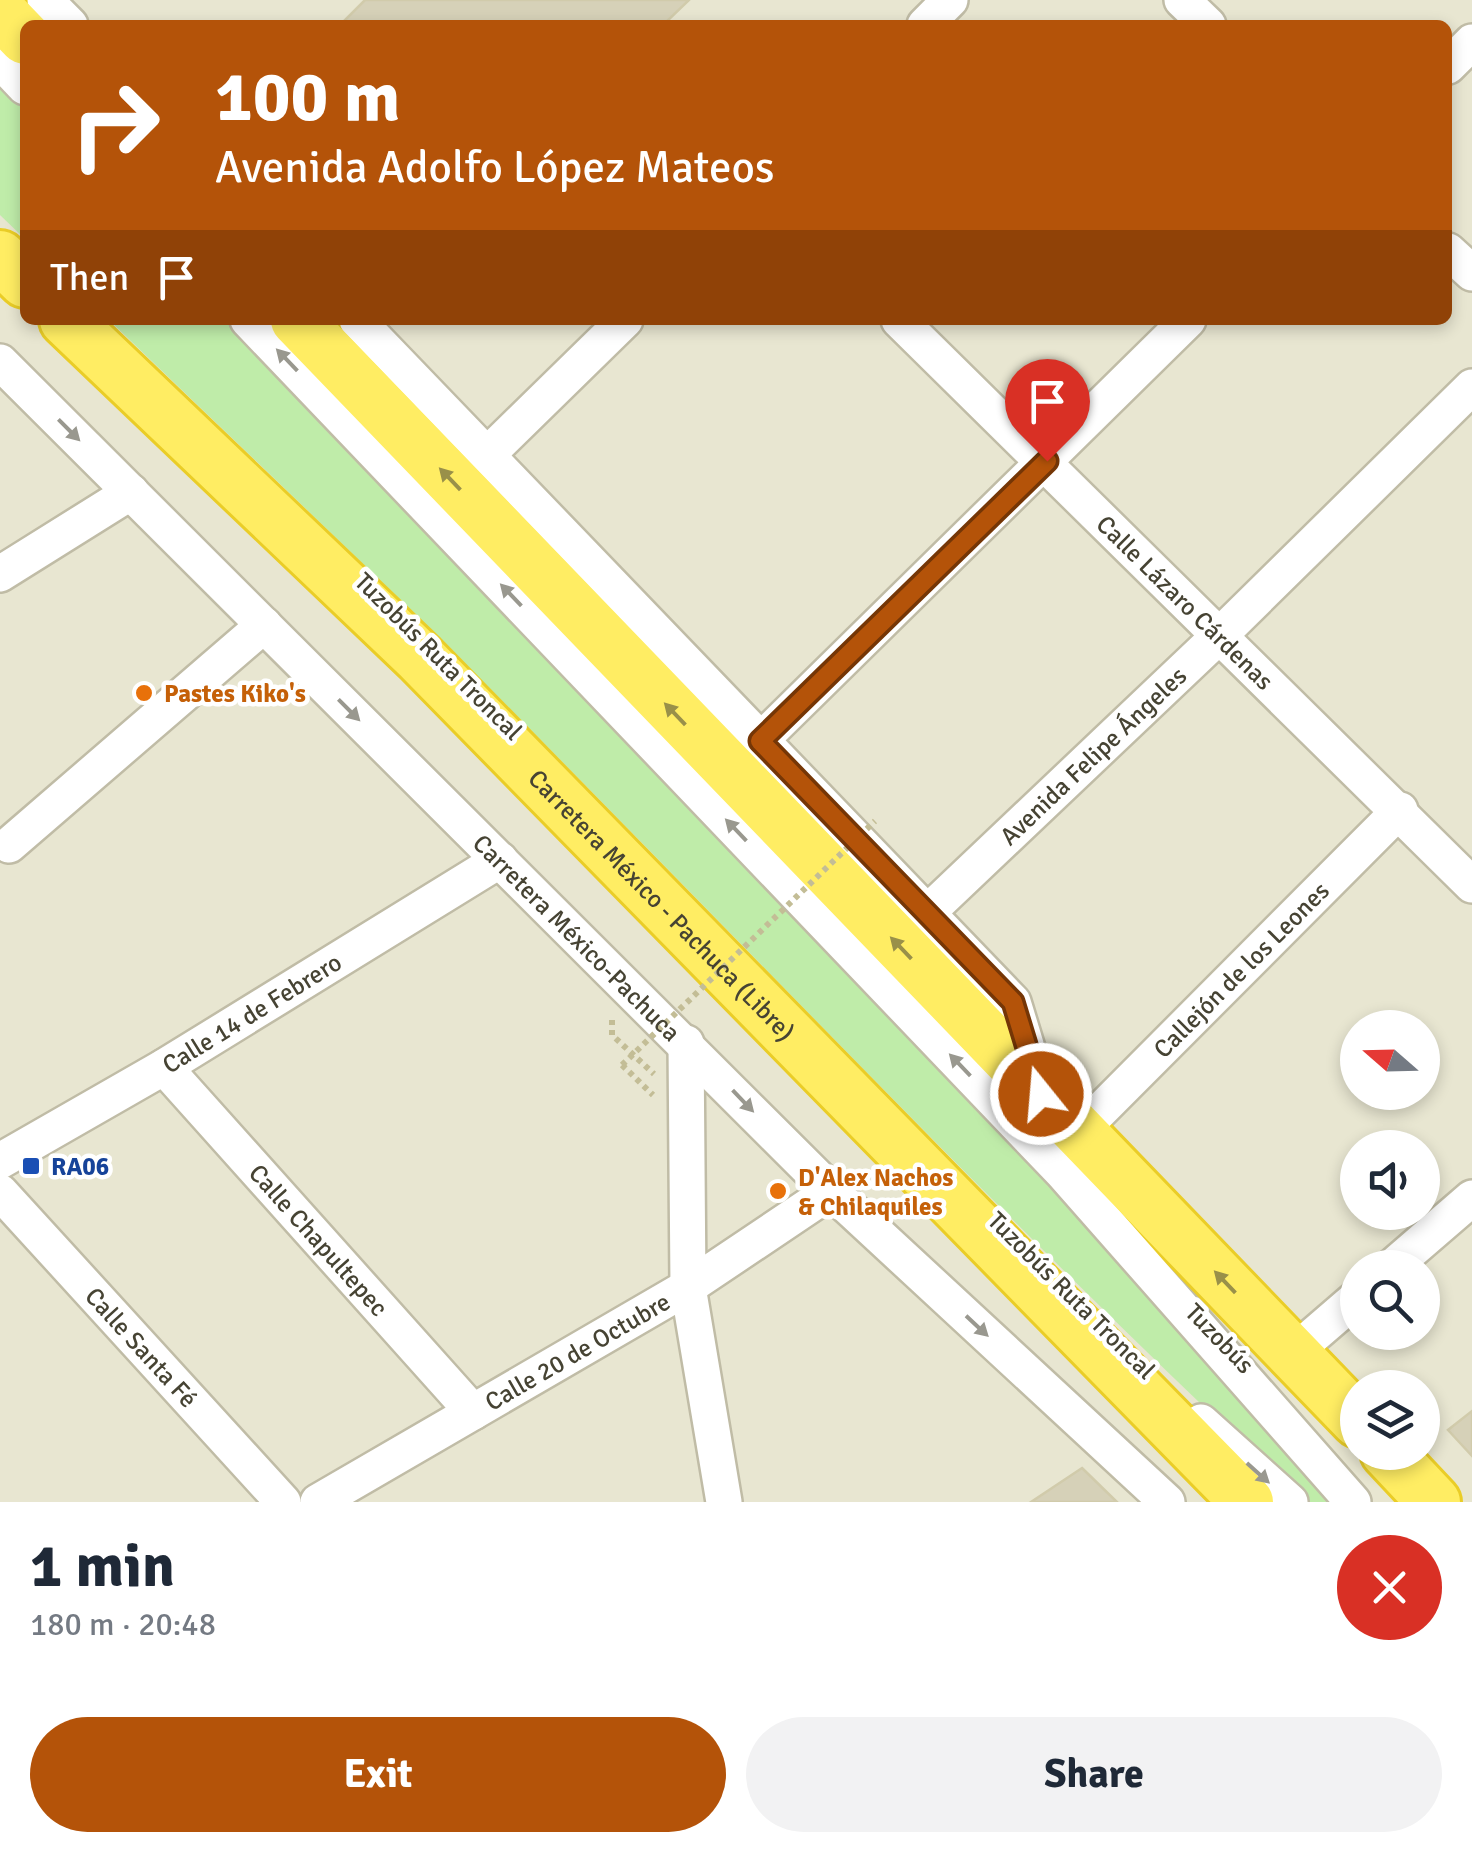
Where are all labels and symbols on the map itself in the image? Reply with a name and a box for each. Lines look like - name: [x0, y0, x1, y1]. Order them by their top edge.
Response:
- one-way arrow: [276, 349, 299, 373]
- pin: [1005, 359, 1090, 462]
- one-way arrow: [57, 418, 80, 442]
- one-way arrow: [439, 468, 462, 492]
- street label: Calle Lázaro Cárdenas: [1090, 509, 1280, 697]
- street label: Tuzobús Ruta Troncal: [348, 566, 529, 747]
- one-way arrow: [500, 584, 523, 608]
- street label: Avenida Felipe Ángeles: [993, 660, 1193, 852]
- place label: Pastes Kiko's: [164, 678, 306, 709]
- marker: Pastes Kiko's: [133, 682, 155, 704]
- one-way arrow: [336, 697, 360, 721]
- one-way arrow: [664, 702, 687, 726]
- street label: Carretera México - Pachuca (Libre): [522, 763, 801, 1047]
- one-way arrow: [725, 819, 748, 843]
- street label: Carretera México-Pachuca: [466, 828, 687, 1048]
- street label: Callejón de los Leones: [1147, 875, 1336, 1065]
- one-way arrow: [889, 936, 913, 960]
- street label: Calle 14 de Febrero: [157, 947, 347, 1080]
- north arrow: [1340, 1010, 1440, 1110]
- position arrow: [989, 1042, 1093, 1146]
- one-way arrow: [949, 1054, 972, 1078]
- one-way arrow: [731, 1089, 754, 1113]
- place label: RA06: [51, 1151, 109, 1182]
- marker: RA06: [20, 1155, 42, 1177]
- street label: Calle Chapultepec: [242, 1158, 395, 1323]
- place label: D'Alex Nachos & Chilaquiles: [798, 1162, 953, 1222]
- marker: D'Alex Nachos & Chilaquiles: [767, 1180, 789, 1202]
- street label: Tuzobús Ruta Troncal: [981, 1205, 1162, 1386]
- one-way arrow: [1214, 1271, 1237, 1295]
- street label: Calle Santa Fé: [79, 1281, 204, 1414]
- street label: Calle 20 de Octubre: [480, 1286, 676, 1418]
- street label: Tuzobús: [1179, 1297, 1261, 1380]
- one-way arrow: [964, 1315, 989, 1337]
- one-way arrow: [1245, 1462, 1270, 1484]

